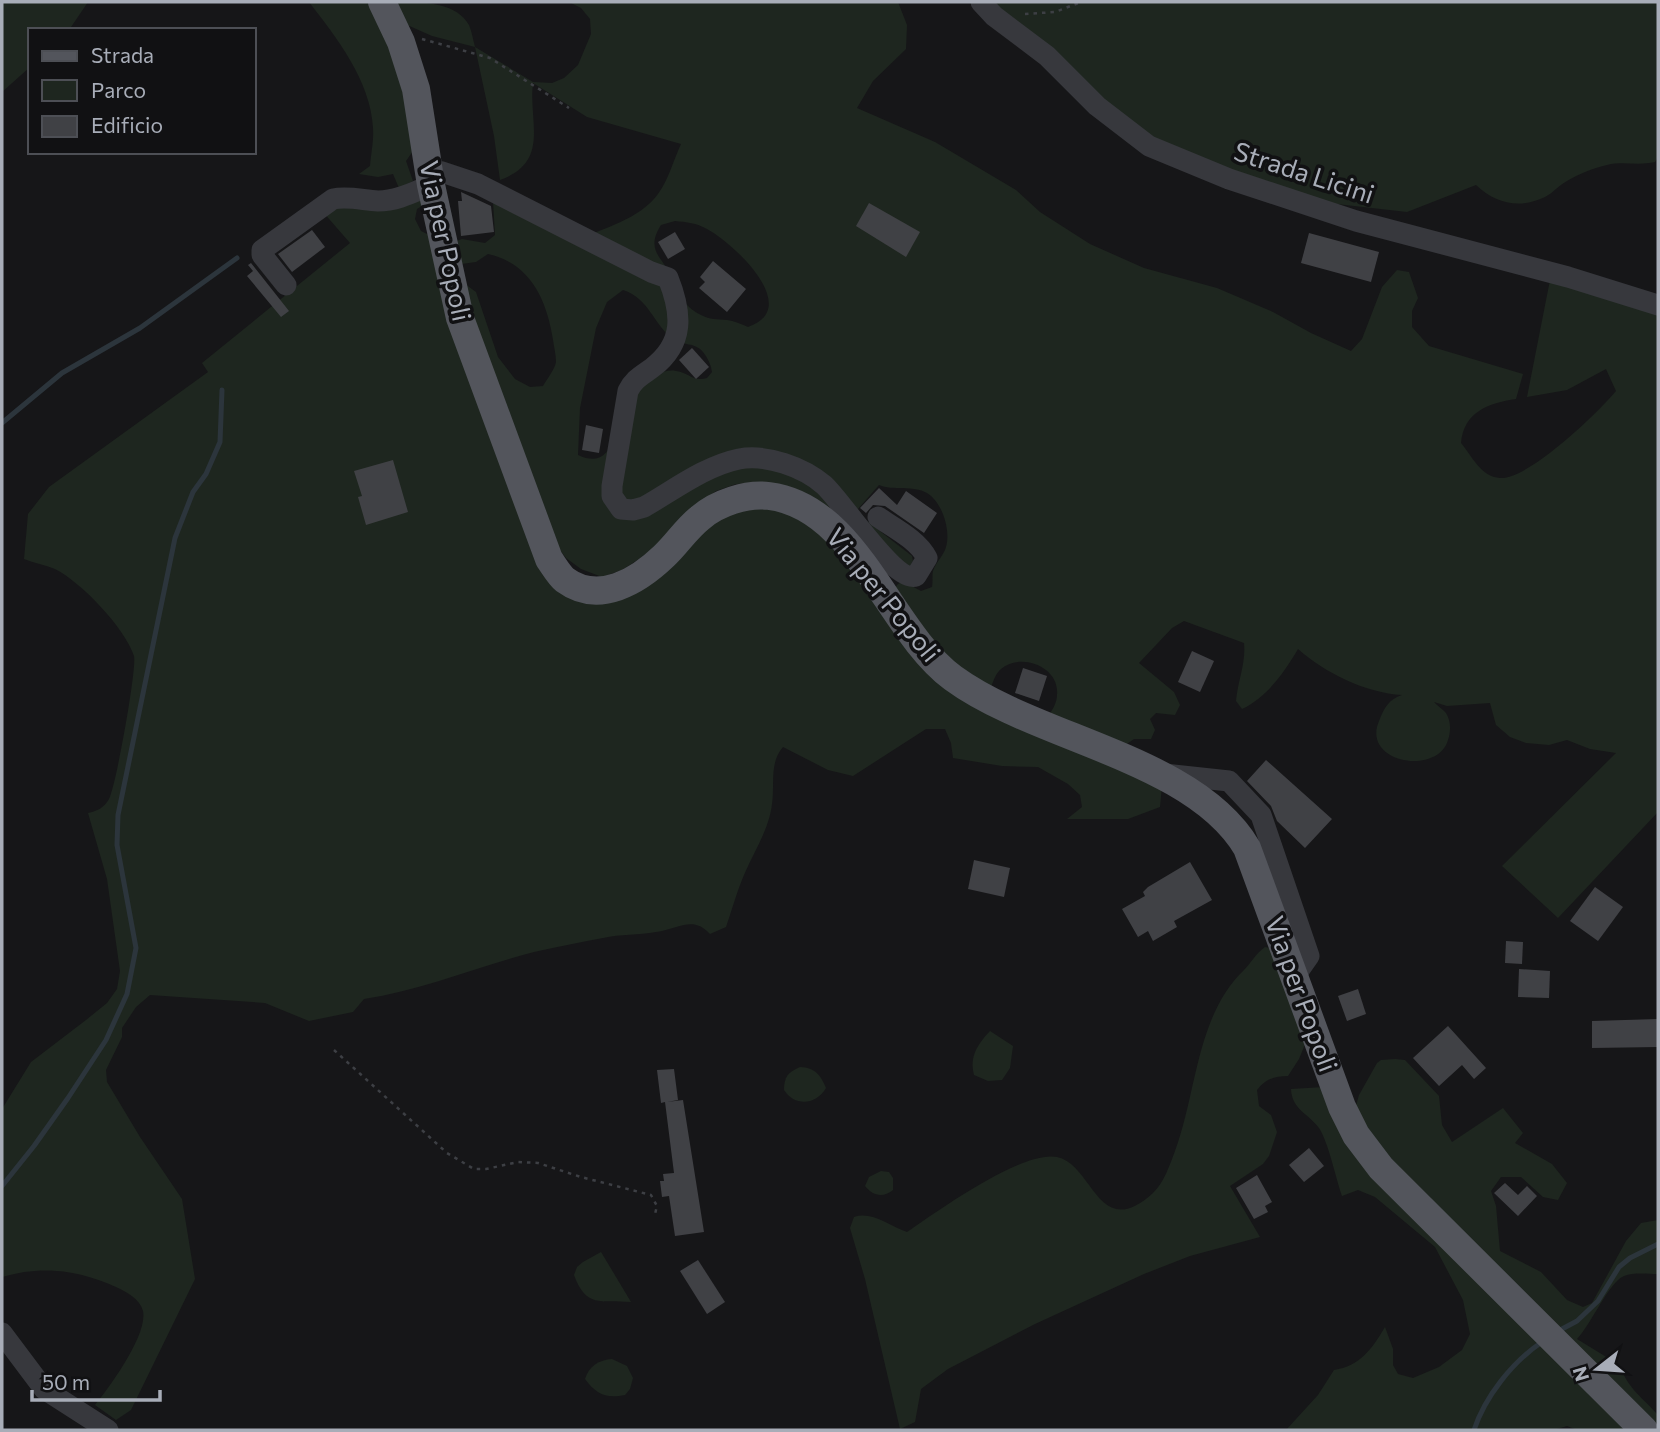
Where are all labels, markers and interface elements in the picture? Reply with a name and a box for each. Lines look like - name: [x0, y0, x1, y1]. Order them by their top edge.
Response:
- legend: [28, 28, 256, 154]
- text: Strada: [91, 42, 154, 67]
- text: Parco: [91, 77, 146, 102]
- text: Edificio: [91, 112, 163, 137]
- street label: Strada Licini: [1230, 134, 1379, 209]
- street label: Via per Popoli: [414, 158, 479, 324]
- street label: Via per Popoli: [821, 521, 948, 667]
- street label: Via per Popoli: [1260, 912, 1345, 1075]
- north arrow: [1562, 1334, 1632, 1404]
- scale bar: [32, 1358, 159, 1402]
- text: N: [1567, 1364, 1593, 1384]
- text: 50 m: [42, 1369, 90, 1394]

